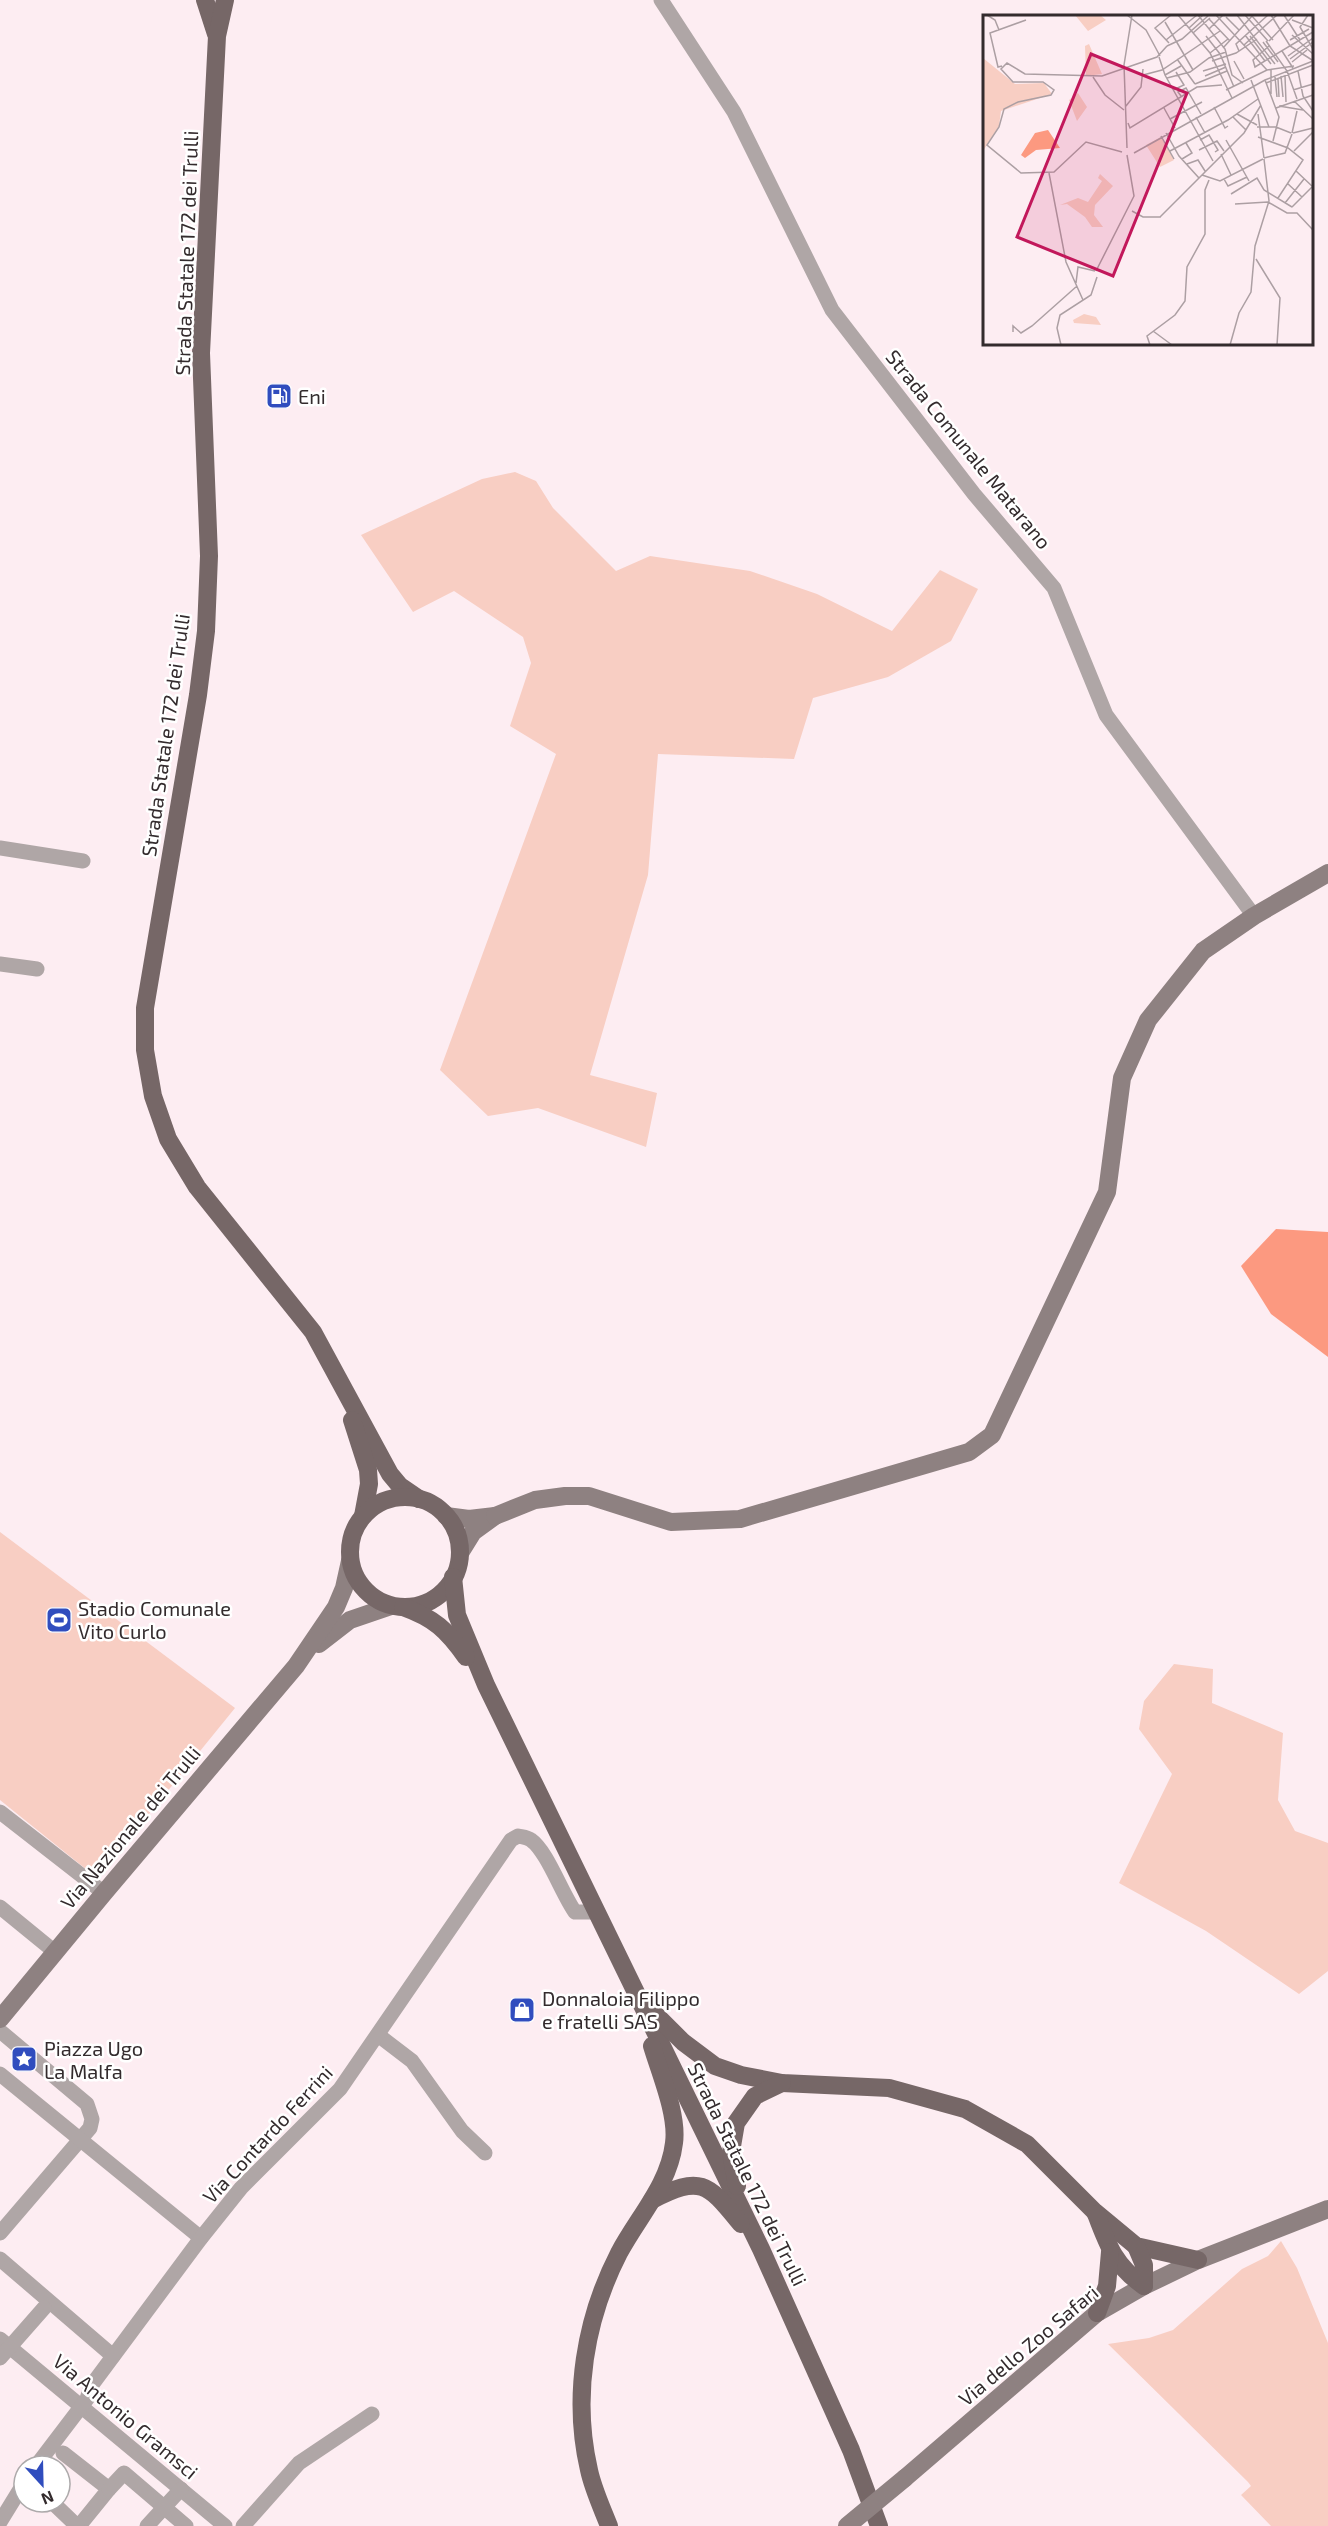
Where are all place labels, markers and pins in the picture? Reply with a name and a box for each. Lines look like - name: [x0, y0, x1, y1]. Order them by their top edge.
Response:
- fuel station icon: Eni: [264, 381, 294, 411]
- place label: Eni: [298, 384, 326, 408]
- place label: Stadio Comunale Vito Curlo: [78, 1596, 231, 1643]
- sports icon: Stadio Comunale Vito Curlo: [44, 1605, 74, 1635]
- place label: Donnaloia Filippo e fratelli SAS: [542, 1986, 700, 2033]
- shop icon: Donnaloia Filippo e fratelli SAS: [507, 1995, 537, 2025]
- place label: Piazza Ugo La Malfa: [44, 2036, 143, 2083]
- place icon: Piazza Ugo La Malfa: [9, 2044, 39, 2074]

